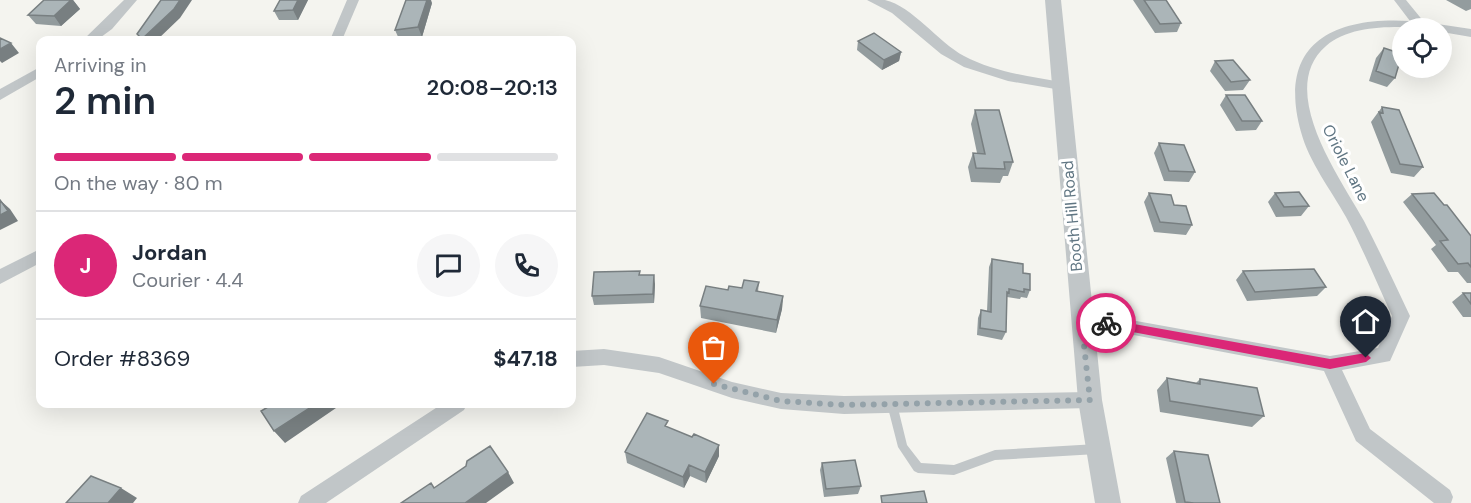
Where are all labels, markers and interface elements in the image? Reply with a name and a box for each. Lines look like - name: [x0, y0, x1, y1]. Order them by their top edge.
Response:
- map controls: [1392, 18, 1452, 78]
- button: locate: [1392, 18, 1452, 78]
- text: Arriving in: [54, 52, 146, 78]
- text: 20:08–20:13: [427, 73, 558, 102]
- text: 2 min: [54, 75, 156, 126]
- street label: Oriole Lane: [1318, 121, 1374, 205]
- street label: Booth Hill Road: [1057, 160, 1087, 272]
- text: On the way · 80 m: [54, 170, 222, 196]
- button: chat: [417, 234, 480, 297]
- button: phone: [495, 234, 558, 297]
- text: Jordan: [132, 238, 207, 267]
- text: J: [80, 251, 91, 280]
- text: Courier · 4.4: [132, 267, 243, 293]
- courier: [1076, 293, 1136, 353]
- pin: [1340, 296, 1391, 358]
- icon: home: [1349, 305, 1382, 338]
- icon: bike: [1090, 307, 1123, 340]
- pin: [688, 322, 739, 384]
- icon: bag: [697, 331, 730, 364]
- text: Order #8369: [54, 344, 190, 373]
- text: $47.18: [493, 344, 558, 373]

